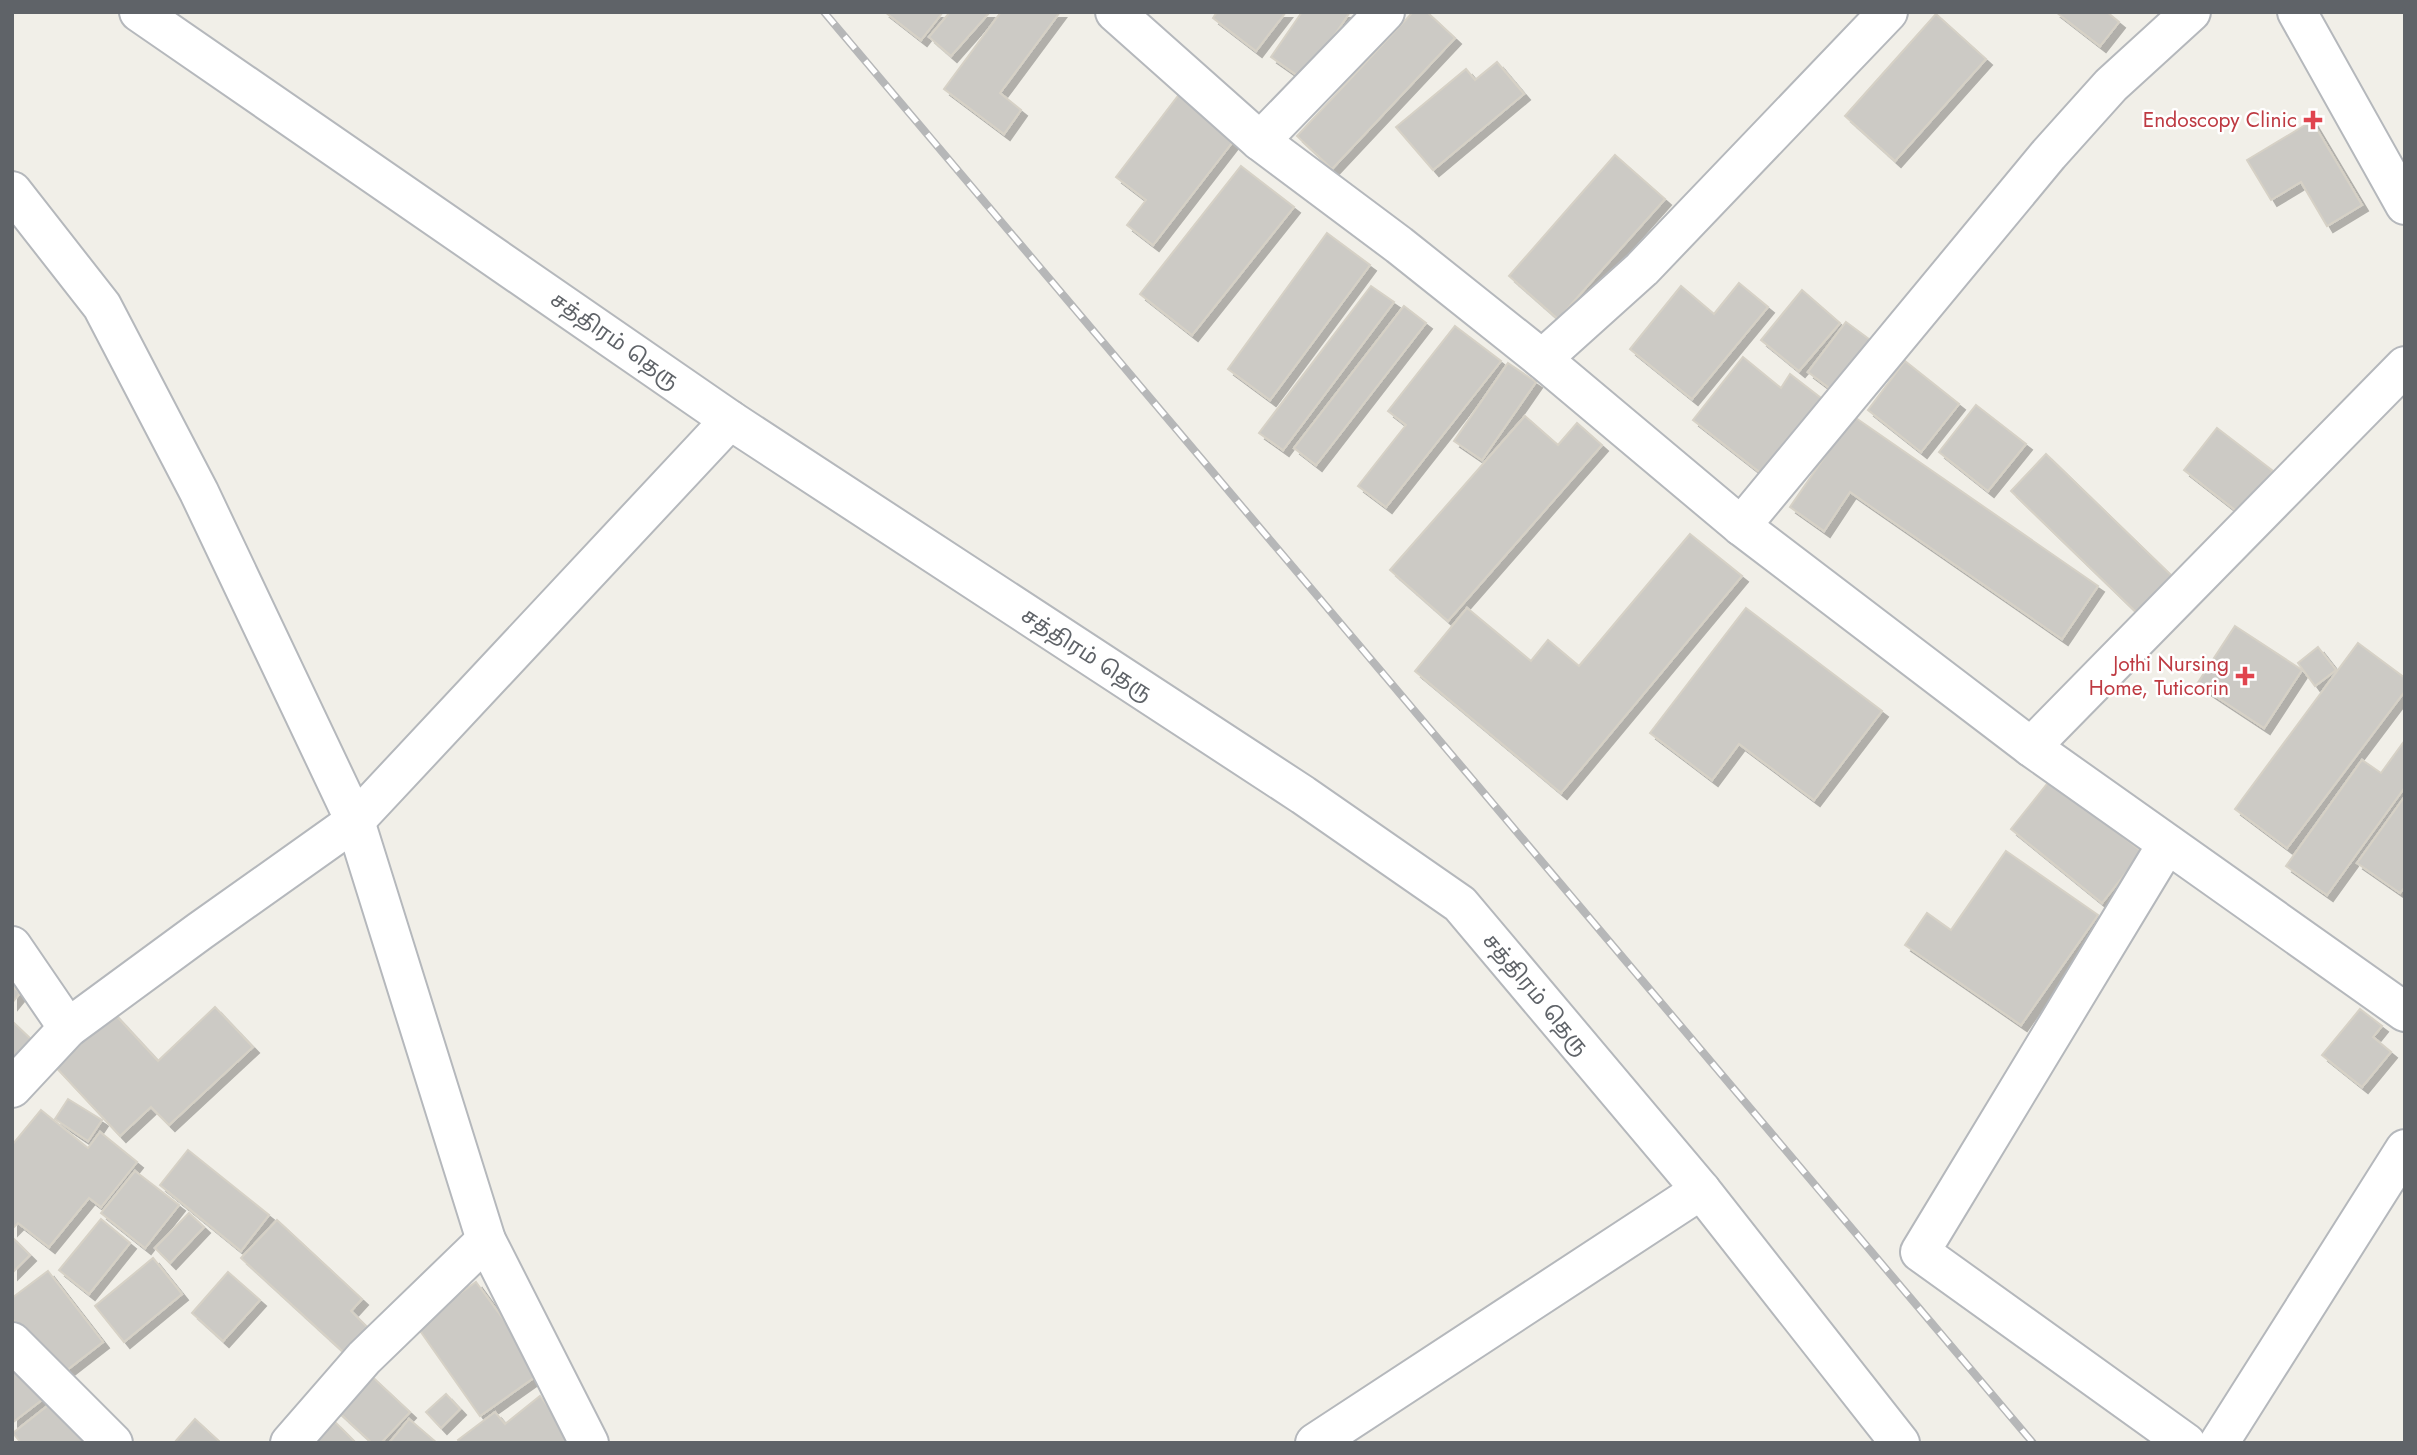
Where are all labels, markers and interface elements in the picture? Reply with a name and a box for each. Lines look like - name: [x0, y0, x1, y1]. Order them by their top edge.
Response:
- place label: Endoscopy Clinic: [2143, 105, 2297, 135]
- marker: Endoscopy Clinic: [2303, 110, 2323, 130]
- street label: சத்திரம் தெரு: [545, 284, 685, 396]
- street label: சத்திரம் தெரு: [1015, 600, 1159, 708]
- place label: Jothi Nursing Home, Tuticorin: [2089, 649, 2229, 703]
- marker: Jothi Nursing Home, Tuticorin: [2235, 666, 2255, 686]
- street label: சத்திரம் தெரு: [1476, 926, 1596, 1062]

